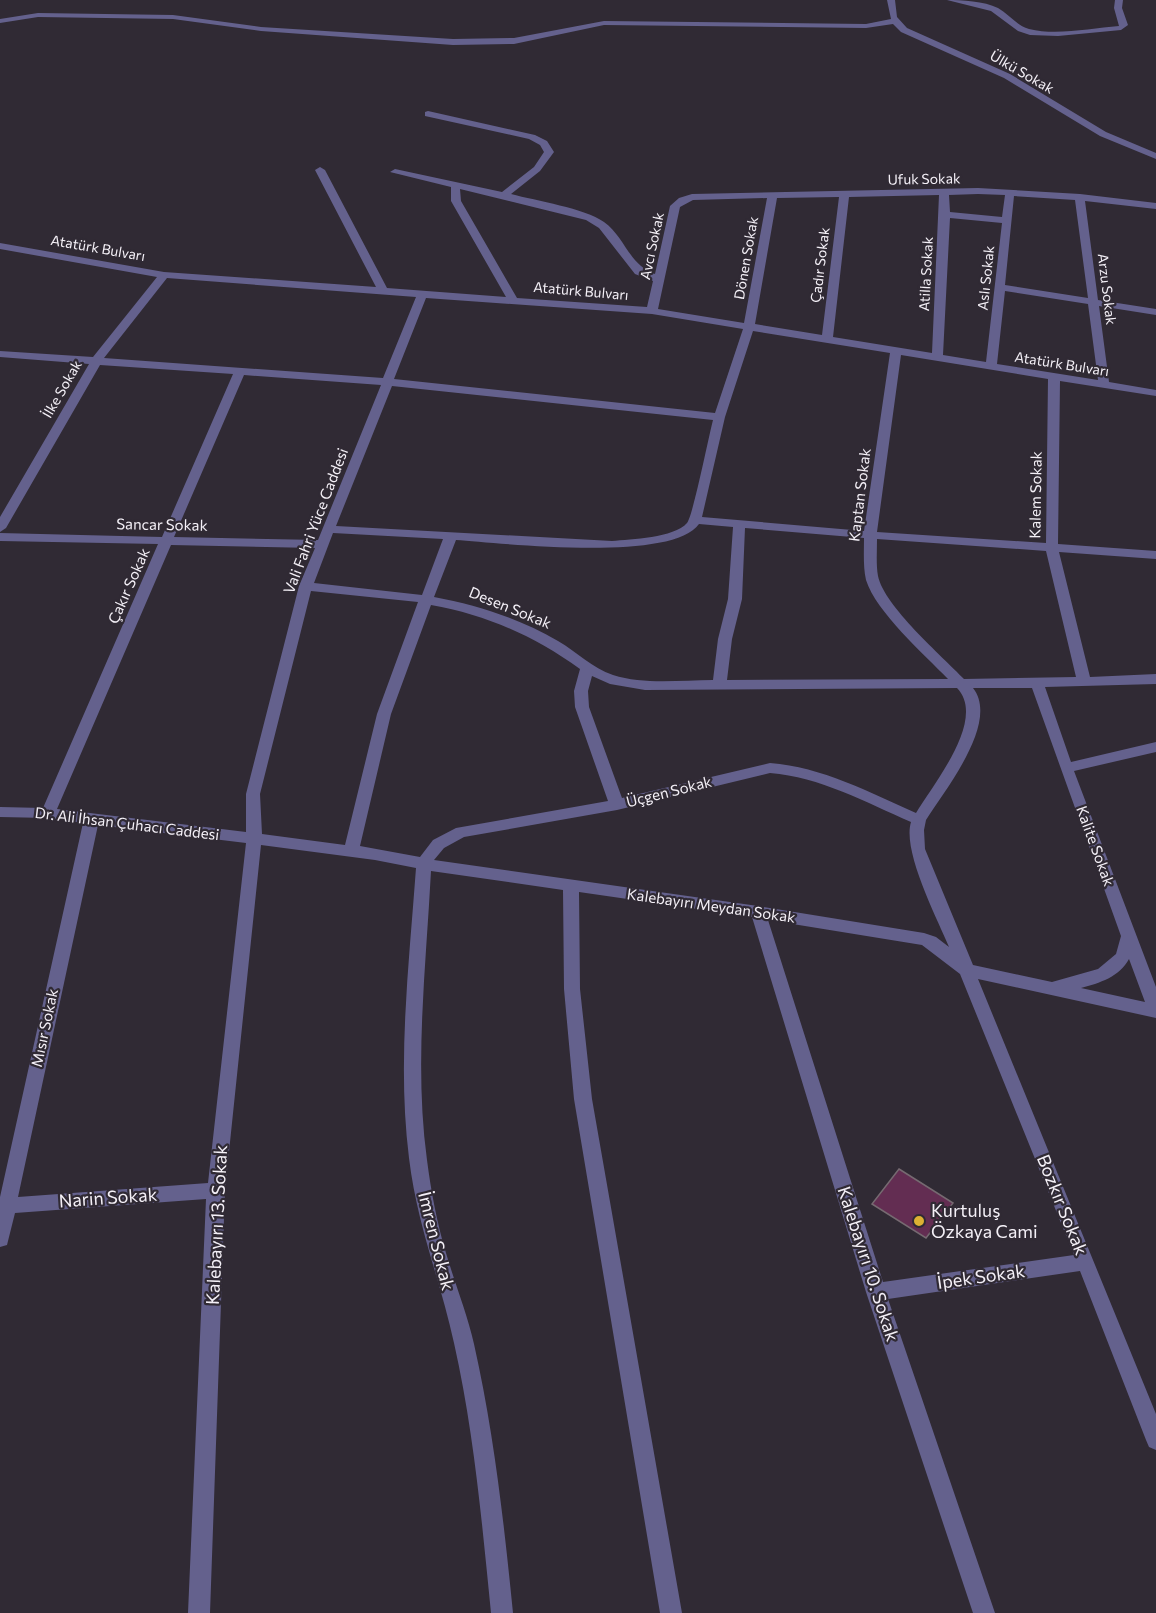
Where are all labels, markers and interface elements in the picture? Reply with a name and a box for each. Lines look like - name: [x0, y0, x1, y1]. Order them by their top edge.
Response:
- street label: Ülkü Sokak: [987, 46, 1058, 97]
- street label: Ufuk Sokak: [887, 169, 961, 188]
- street label: Avcı Sokak: [636, 210, 667, 281]
- street label: Dönen Sokak: [730, 215, 761, 301]
- street label: Çadır Sokak: [806, 226, 833, 304]
- street label: Atatürk Bulvarı: [50, 231, 147, 264]
- street label: Atilla Sokak: [915, 236, 936, 312]
- street label: Aslı Sokak: [974, 244, 997, 311]
- street label: Arzu Sokak: [1095, 252, 1120, 326]
- street label: Atatürk Bulvarı: [533, 278, 629, 303]
- street label: Atatürk Bulvarı: [1014, 348, 1111, 379]
- street label: İlke Sokak: [38, 356, 85, 421]
- street label: Vali Fahri Yüce Caddesi: [279, 445, 351, 596]
- street label: Kaptan Sokak: [844, 447, 874, 543]
- street label: Kalem Sokak: [1025, 451, 1045, 539]
- street label: Sancar Sokak: [116, 514, 208, 534]
- street label: Çakır Sokak: [103, 545, 153, 626]
- street label: Desen Sokak: [467, 582, 554, 632]
- street label: Üçgen Sokak: [624, 772, 713, 810]
- street label: Dr. Ali İhsan Çuhacı Caddesi: [34, 803, 220, 843]
- street label: Kalite Sokak: [1073, 803, 1119, 888]
- street label: Kalebayırı Meydan Sokak: [626, 884, 797, 926]
- street label: Mısır Sokak: [27, 987, 61, 1069]
- street label: Kalebayırı 13. Sokak: [201, 1144, 231, 1306]
- street label: Bozkır Sokak: [1033, 1151, 1093, 1258]
- street label: Narin Sokak: [58, 1183, 158, 1211]
- street label: Kalebayırı 10. Sokak: [834, 1183, 904, 1344]
- street label: İmren Sokak: [414, 1189, 460, 1293]
- place label: Kurtuluş Özkaya Cami: [931, 1199, 1038, 1242]
- marker: Kurtuluş Özkaya Cami: [912, 1214, 926, 1228]
- street label: İpek Sokak: [935, 1259, 1027, 1293]

